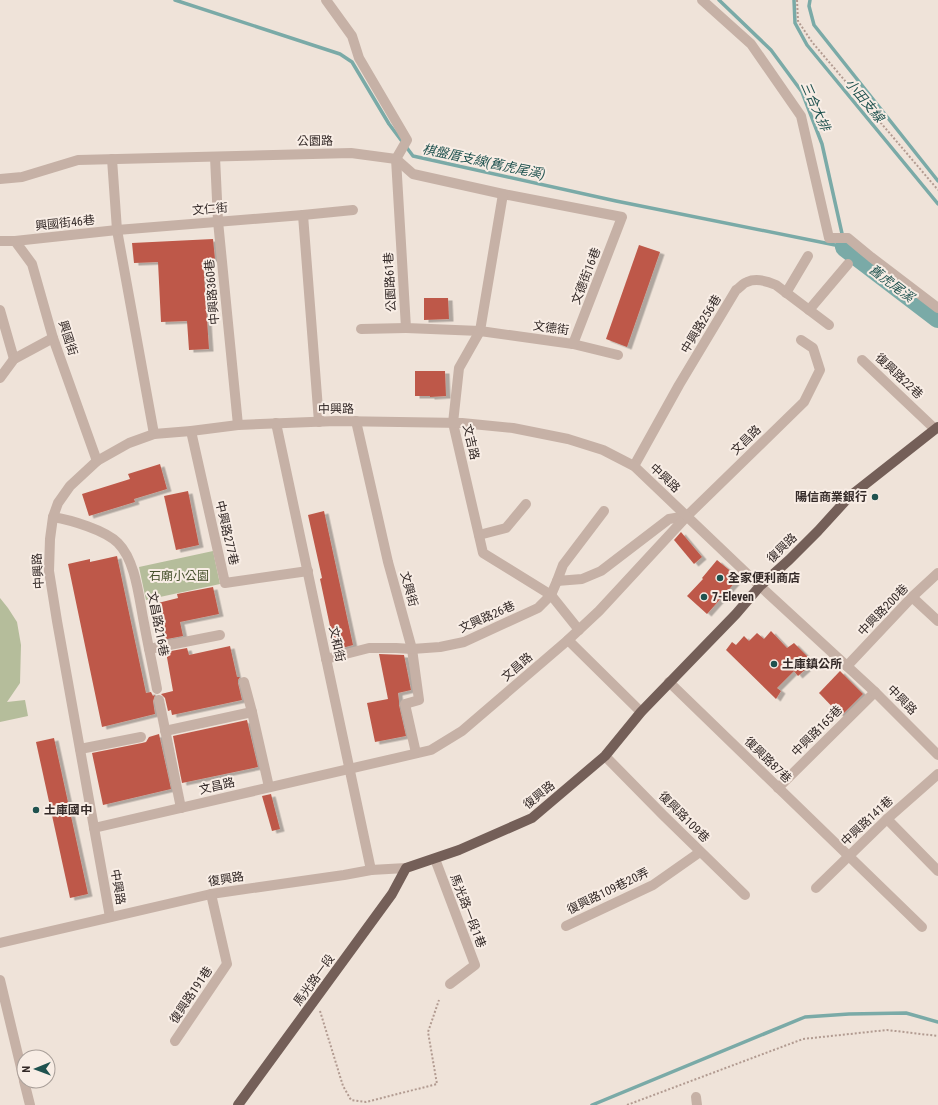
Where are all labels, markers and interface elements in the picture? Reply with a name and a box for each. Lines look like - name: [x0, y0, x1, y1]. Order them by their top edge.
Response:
- water label: 小田支線: [842, 76, 888, 127]
- water label: 三合大排: [798, 79, 834, 135]
- street label: 公園路: [297, 134, 333, 148]
- water label: 棋盤厝支線(舊虎尾溪): [421, 141, 547, 182]
- street label: 文仁街: [191, 200, 229, 218]
- street label: 興國街46巷: [35, 213, 95, 233]
- street label: 文德街16巷: [569, 246, 603, 306]
- street label: 公園路61巷: [381, 252, 399, 312]
- street label: 中興路360巷: [202, 259, 222, 325]
- water label: 舊虎尾溪: [866, 262, 919, 306]
- street label: 中興路256巷: [678, 292, 724, 356]
- street label: 興國街: [56, 319, 80, 357]
- street label: 文德街: [532, 319, 570, 337]
- street label: 復興路22巷: [872, 350, 926, 402]
- street label: 中興路: [318, 402, 354, 416]
- street label: 文昌路: [728, 422, 764, 458]
- street label: 文吉路: [460, 423, 482, 461]
- street label: 中興路: [647, 461, 683, 495]
- place label: 陽信商業銀行: [795, 490, 867, 504]
- marker: 陽信商業銀行: [870, 492, 880, 502]
- street label: 中興路277巷: [213, 499, 241, 567]
- street label: 復興路: [764, 530, 800, 566]
- street label: 中興路: [30, 553, 46, 589]
- park label: 石廟小公園: [149, 569, 209, 583]
- street label: 文興街: [398, 570, 420, 608]
- place label: 全家便利商店: [728, 571, 800, 585]
- marker: 全家便利商店: [715, 573, 725, 583]
- street label: 中興路200巷: [855, 581, 911, 639]
- street label: 文昌路216巷: [145, 590, 171, 658]
- place label: 7-Eleven: [712, 590, 754, 604]
- marker: 7-Eleven: [699, 592, 709, 602]
- street label: 文興路26巷: [457, 598, 517, 636]
- street label: 文和街: [326, 625, 348, 663]
- street label: 文昌路: [499, 650, 535, 684]
- place label: 土庫鎮公所: [782, 657, 842, 671]
- marker: 土庫鎮公所: [769, 659, 779, 669]
- street label: 中興路: [884, 682, 920, 718]
- street label: 中興路165巷: [789, 703, 845, 759]
- street label: 復興路87巷: [742, 734, 794, 786]
- street label: 文昌路: [198, 775, 236, 797]
- street label: 復興路: [521, 778, 557, 812]
- street label: 復興路109巷: [656, 789, 712, 845]
- street label: 中興路141巷: [838, 793, 896, 849]
- place label: 土庫國中: [44, 803, 92, 817]
- marker: 土庫國中: [31, 805, 41, 815]
- street label: 復興路109巷20弄: [565, 865, 651, 917]
- street label: 中興路: [108, 868, 128, 906]
- street label: 復興路: [207, 869, 245, 889]
- street label: 馬光路一段1巷: [447, 872, 489, 950]
- street label: 馬光路一段: [291, 952, 337, 1008]
- street label: 復興路191巷: [167, 964, 215, 1026]
- north arrow: [16, 1049, 56, 1089]
- text: N: [20, 1065, 33, 1073]

